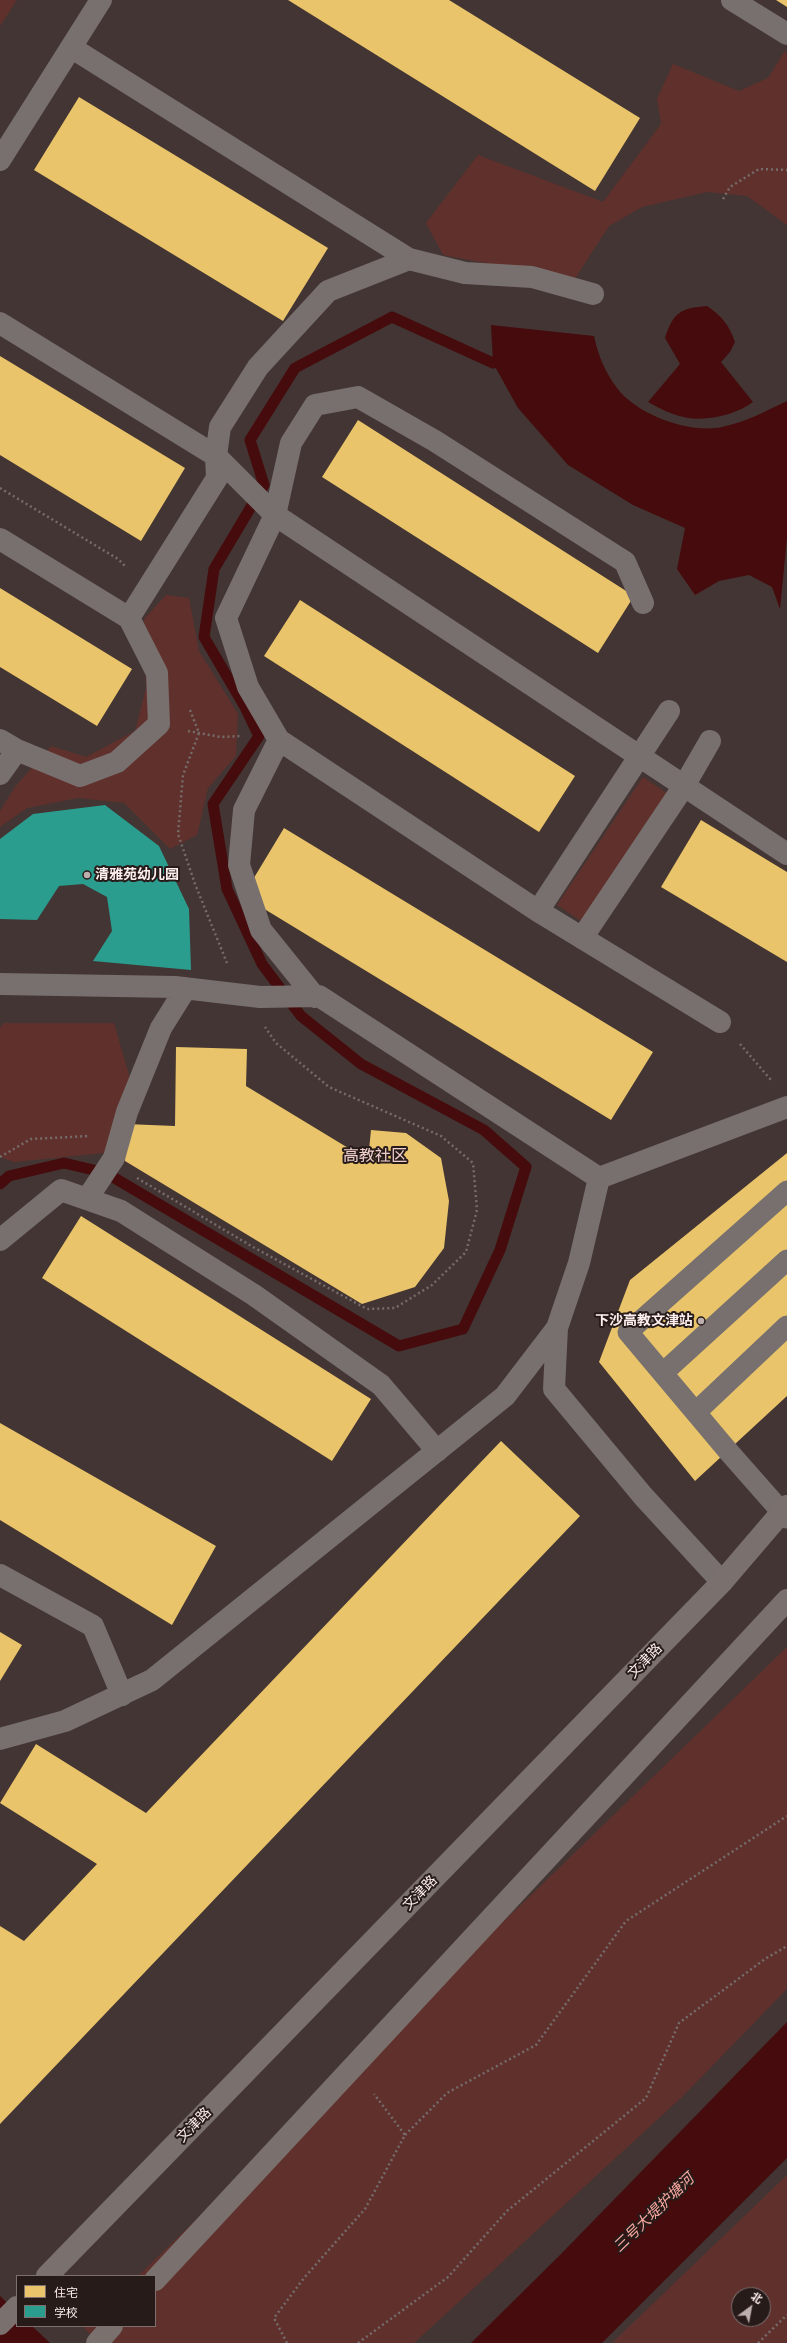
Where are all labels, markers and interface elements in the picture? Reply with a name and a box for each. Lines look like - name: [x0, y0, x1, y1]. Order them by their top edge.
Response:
- place label: 清雅苑幼儿园: [95, 867, 179, 883]
- marker: 清雅苑幼儿园: [82, 870, 92, 880]
- district label: 高教社区: [343, 1146, 407, 1166]
- place label: 下沙高教文津站: [595, 1313, 693, 1329]
- marker: 下沙高教文津站: [696, 1316, 706, 1326]
- street label: 文津路: [624, 1640, 666, 1682]
- street label: 文津路: [399, 1872, 441, 1914]
- street label: 文津路: [173, 2104, 215, 2146]
- water label: 三号大堤护塘河: [610, 2170, 698, 2256]
- legend: [16, 2275, 156, 2327]
- text: 住宅: [54, 2285, 78, 2300]
- north arrow: [731, 2287, 771, 2327]
- text: 北: [748, 2289, 765, 2307]
- text: 学校: [54, 2305, 78, 2320]

